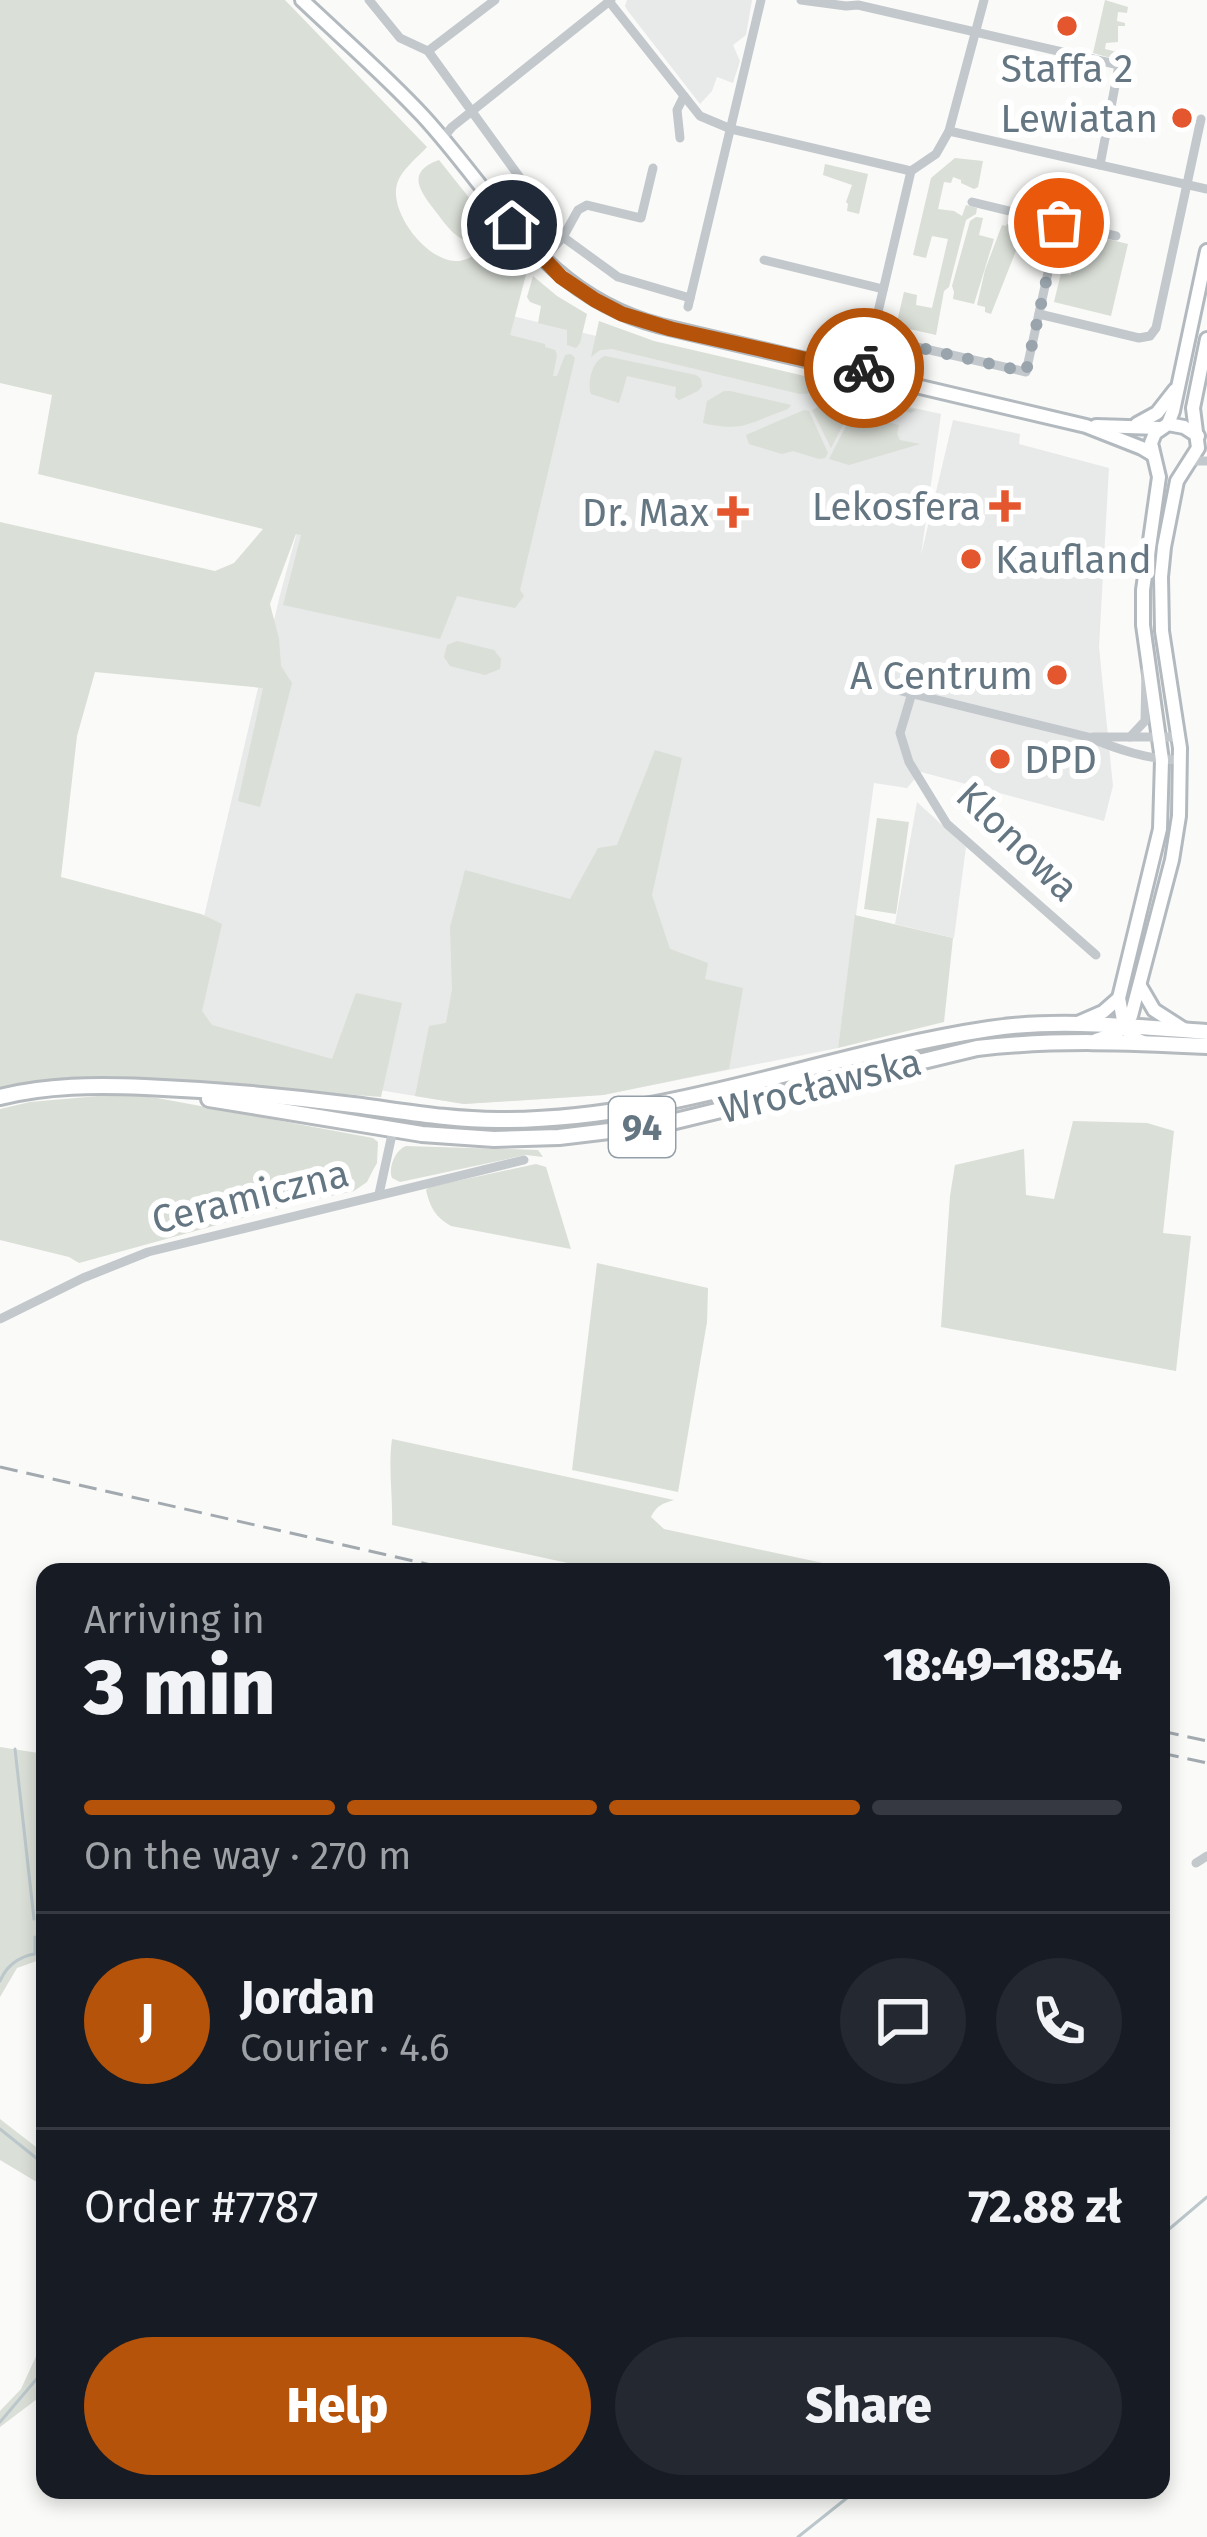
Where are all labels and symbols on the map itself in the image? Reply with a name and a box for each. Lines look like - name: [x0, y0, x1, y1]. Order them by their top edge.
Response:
- marker: Staffa 2: [1054, 13, 1080, 39]
- place label: Staffa 2: [1001, 46, 1133, 92]
- place label: Lewiatan: [1000, 96, 1158, 142]
- marker: Lewiatan: [1169, 105, 1195, 131]
- pin: [1008, 172, 1110, 274]
- pin: [461, 174, 563, 276]
- courier: [804, 308, 924, 428]
- place label: Lekosfera: [812, 484, 981, 530]
- place label: Dr. Max: [582, 490, 709, 536]
- marker: Lekosfera: [992, 493, 1018, 519]
- marker: Dr. Max: [720, 499, 746, 525]
- place label: Kaufland: [995, 537, 1152, 583]
- marker: Kaufland: [958, 546, 984, 572]
- place label: A Centrum: [850, 653, 1033, 699]
- marker: A Centrum: [1044, 662, 1070, 688]
- place label: DPD: [1024, 737, 1097, 783]
- marker: DPD: [987, 746, 1013, 772]
- street label: Klonowa: [947, 773, 1088, 911]
- street label: Wrocławska: [715, 1039, 926, 1133]
- road number: 94: [609, 1097, 675, 1157]
- street label: Ceramiczna: [147, 1150, 354, 1244]

